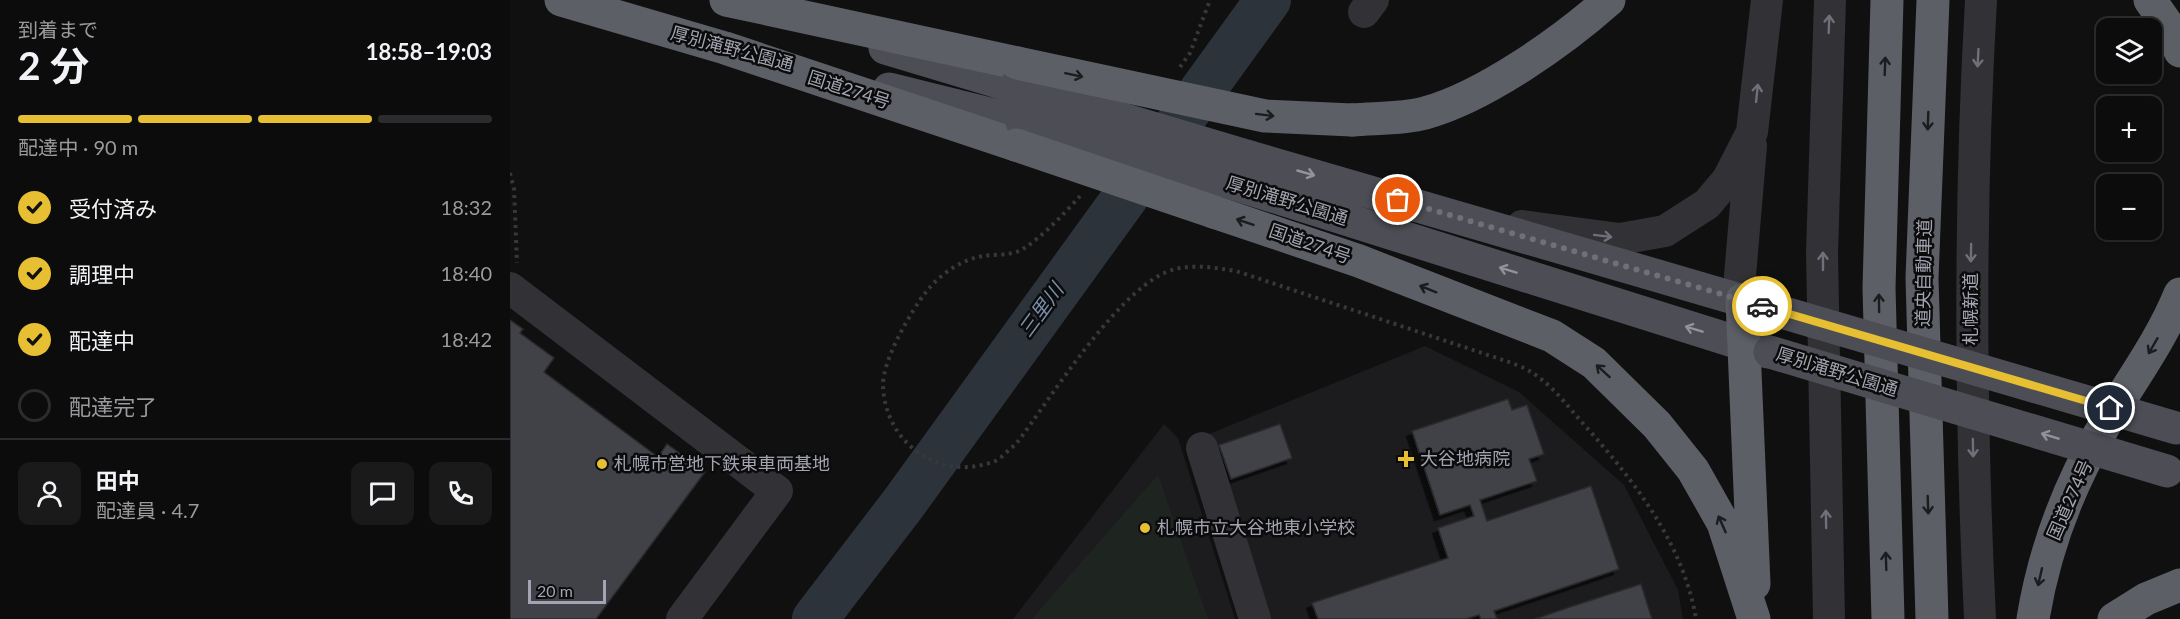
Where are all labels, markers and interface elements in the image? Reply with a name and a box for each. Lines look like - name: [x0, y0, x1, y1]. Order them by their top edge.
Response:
- one-way arrow: [1824, 14, 1835, 34]
- text: 到着まで: [18, 17, 98, 41]
- map controls: [2096, 18, 2162, 240]
- button: layers: [2096, 18, 2162, 84]
- street label: 厚別滝野公園通: [669, 21, 796, 75]
- text: 18:58–19:03: [366, 38, 492, 65]
- text: 2 分: [18, 42, 89, 88]
- one-way arrow: [1972, 48, 1983, 68]
- one-way arrow: [1880, 56, 1891, 76]
- street label: 国道274号: [805, 65, 893, 113]
- one-way arrow: [1064, 70, 1084, 81]
- one-way arrow: [1752, 84, 1763, 104]
- button: +: [2096, 96, 2162, 162]
- one-way arrow: [1255, 110, 1275, 121]
- one-way arrow: [1922, 111, 1933, 131]
- text: 配達中 · 90 m: [18, 135, 138, 159]
- one-way arrow: [1296, 168, 1315, 179]
- street label: 厚別滝野公園通: [1224, 171, 1351, 229]
- pin: [1372, 174, 1423, 225]
- button: −: [2096, 174, 2162, 240]
- icon: bag: [1381, 183, 1414, 216]
- icon: check: [18, 191, 51, 224]
- text: 受付済み: [69, 195, 157, 222]
- text: 18:32: [441, 195, 492, 219]
- one-way arrow: [1236, 216, 1255, 227]
- street label: 国道274号: [1266, 219, 1354, 267]
- street label: 道央自動車道: [1911, 219, 1935, 327]
- one-way arrow: [1593, 231, 1613, 242]
- one-way arrow: [1965, 243, 1977, 263]
- one-way arrow: [1817, 251, 1828, 271]
- icon: check: [18, 257, 51, 290]
- text: 調理中: [69, 261, 135, 288]
- text: 18:40: [441, 261, 492, 285]
- one-way arrow: [1499, 264, 1518, 275]
- street label: 札幌新道: [1959, 273, 1981, 345]
- water label: 三里川: [1013, 276, 1069, 341]
- courier: [1732, 276, 1792, 336]
- one-way arrow: [1419, 283, 1438, 294]
- icon: car: [1746, 290, 1779, 323]
- one-way arrow: [1873, 293, 1885, 313]
- icon: check: [18, 323, 51, 356]
- one-way arrow: [1685, 323, 1704, 334]
- text: 配達中: [69, 327, 135, 354]
- text: 18:42: [441, 327, 492, 351]
- one-way arrow: [2147, 337, 2159, 354]
- street label: 厚別滝野公園通: [1774, 342, 1901, 400]
- one-way arrow: [1596, 364, 1611, 378]
- pin: [2084, 382, 2135, 433]
- icon: home: [2093, 391, 2126, 424]
- text: 配達完了: [69, 393, 157, 420]
- one-way arrow: [2041, 430, 2060, 441]
- one-way arrow: [1967, 438, 1978, 458]
- place label: 大谷地病院: [1420, 447, 1510, 469]
- marker: 大谷地病院: [1397, 450, 1415, 468]
- place label: 札幌市営地下鉄東車両基地: [614, 452, 830, 474]
- street label: 国道274号: [2042, 456, 2096, 543]
- marker: 札幌市営地下鉄東車両基地: [595, 457, 609, 471]
- button: person: [18, 462, 81, 525]
- button: chat: [351, 462, 414, 525]
- button: phone: [429, 462, 492, 525]
- text: 田中: [96, 467, 140, 494]
- one-way arrow: [1922, 495, 1934, 515]
- text: 配達員 · 4.7: [96, 498, 199, 522]
- one-way arrow: [1820, 509, 1831, 529]
- one-way arrow: [1716, 515, 1727, 533]
- place label: 札幌市立大谷地東小学校: [1157, 516, 1355, 538]
- marker: 札幌市立大谷地東小学校: [1138, 521, 1152, 535]
- one-way arrow: [1880, 551, 1891, 571]
- one-way arrow: [2034, 567, 2046, 586]
- scale bar: [528, 577, 606, 604]
- text: 20 m: [537, 581, 573, 600]

